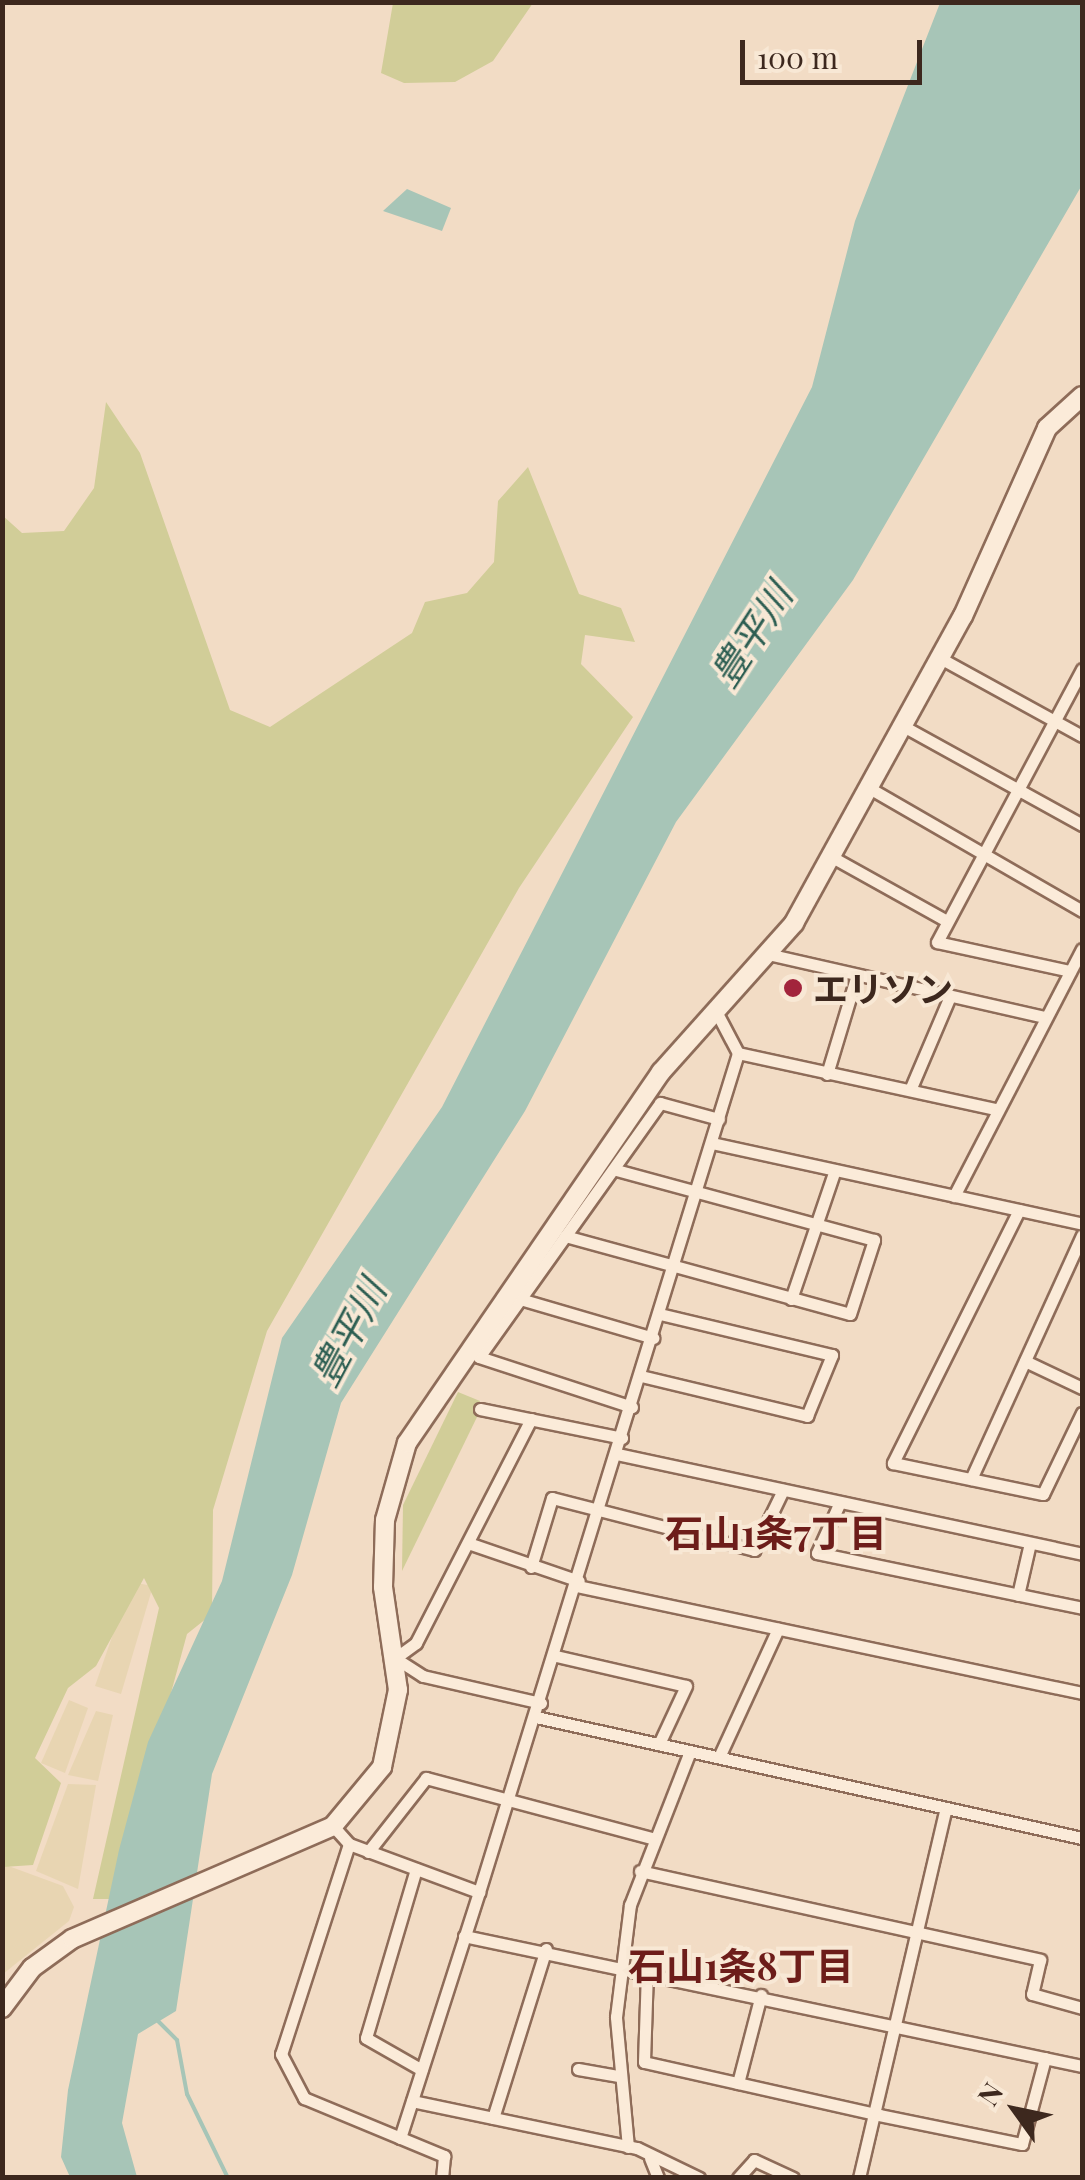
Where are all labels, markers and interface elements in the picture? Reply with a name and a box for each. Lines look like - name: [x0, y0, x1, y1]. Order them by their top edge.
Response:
- scale bar: [745, 20, 928, 82]
- text: 100 m: [757, 37, 838, 77]
- water label: 豊平川: [700, 574, 800, 694]
- place label: エリソン: [813, 967, 953, 1009]
- marker: エリソン: [782, 977, 804, 999]
- water label: 豊平川: [300, 1271, 394, 1393]
- district label: 石山1条7丁目: [665, 1509, 887, 1555]
- district label: 石山1条8丁目: [628, 1942, 854, 1988]
- north arrow: [965, 2060, 1065, 2160]
- text: N: [968, 2075, 1010, 2112]

